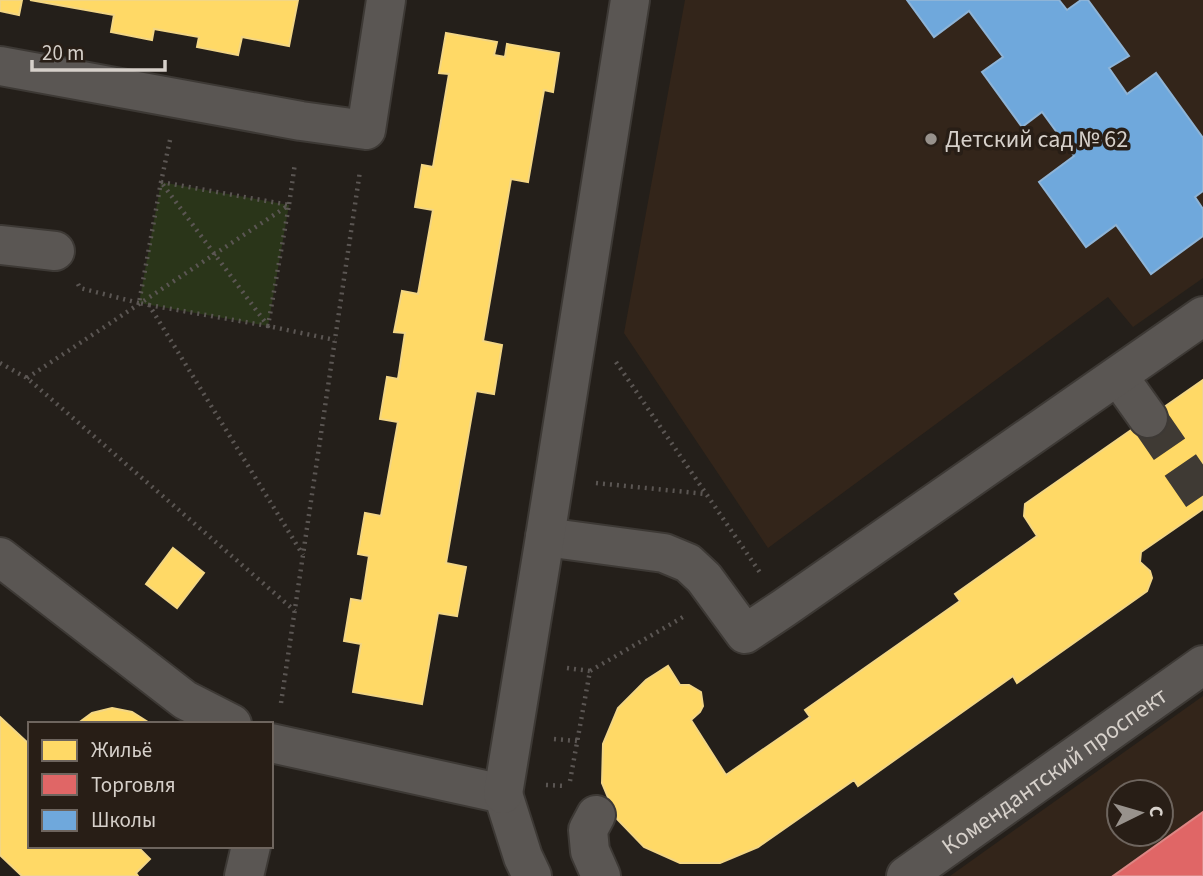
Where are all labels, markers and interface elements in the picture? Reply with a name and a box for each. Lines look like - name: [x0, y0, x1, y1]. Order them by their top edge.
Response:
- scale bar: [32, 28, 164, 72]
- text: 20 m: [42, 38, 84, 68]
- place label: Детский сад № 62: [945, 122, 1128, 157]
- marker: Детский сад № 62: [923, 131, 939, 147]
- street label: Комендантский проспект: [934, 678, 1174, 863]
- legend: [28, 722, 273, 848]
- text: Жильё: [91, 735, 152, 765]
- text: Торговля: [91, 770, 176, 800]
- north arrow: [1105, 778, 1175, 848]
- text: Школы: [91, 805, 156, 835]
- text: С: [1142, 805, 1169, 818]

